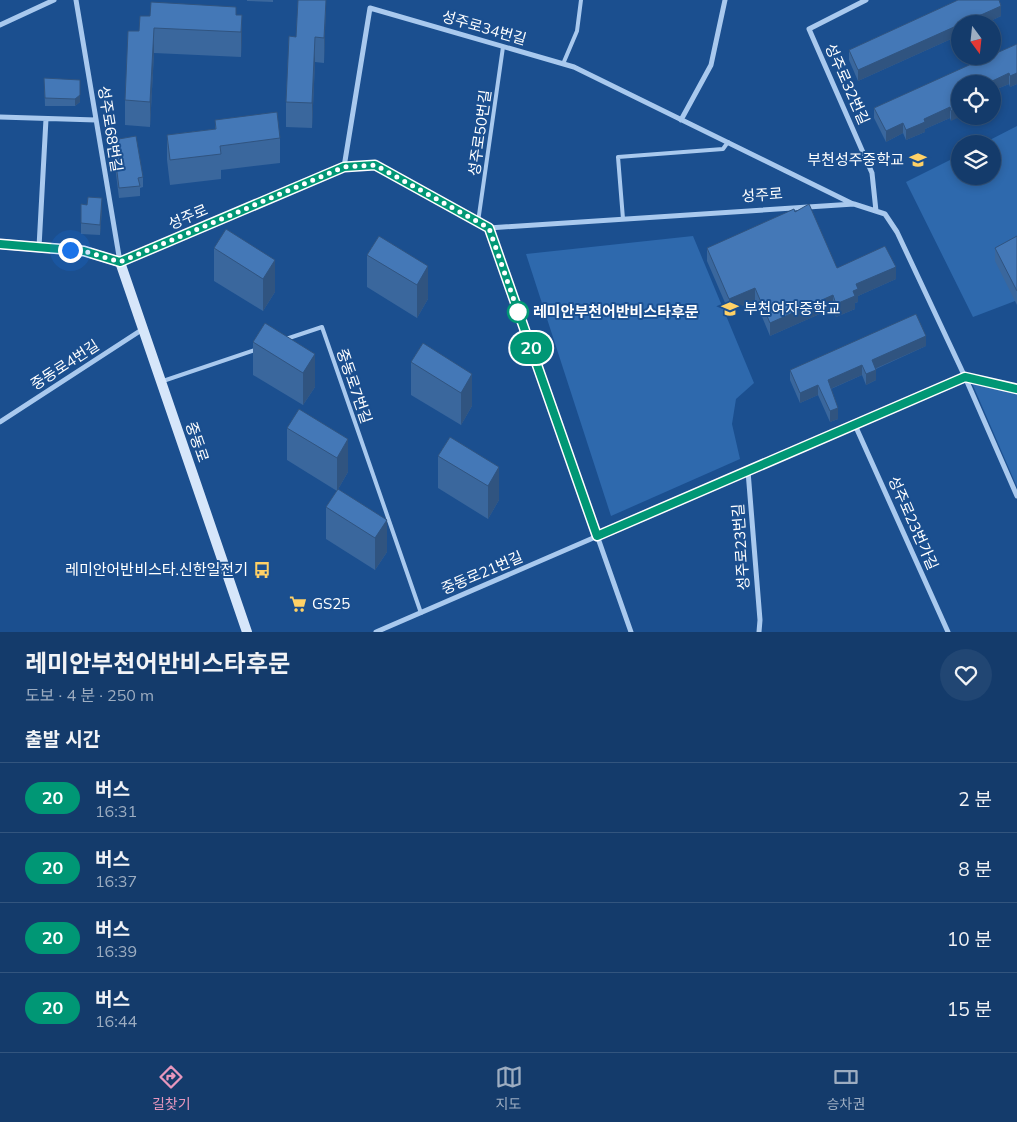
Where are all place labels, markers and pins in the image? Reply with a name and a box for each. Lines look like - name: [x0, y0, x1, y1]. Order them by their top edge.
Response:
- place label: 부천성주중학교: [807, 150, 904, 169]
- school or university icon: 부천성주중학교: [908, 150, 928, 170]
- school or university icon: 부천여자중학교: [720, 299, 740, 319]
- place label: 부천여자중학교: [744, 299, 841, 318]
- marker: 레미안부천어반비스타후문: [507, 301, 529, 323]
- place label: 레미안부천어반비스타후문: [533, 302, 699, 321]
- place label: 레미안어반비스타.신한일전기: [65, 560, 248, 579]
- bus stop icon: 레미안어반비스타.신한일전기: [252, 560, 272, 580]
- supermarket icon: GS25: [288, 594, 308, 614]
- place label: GS25: [312, 594, 350, 613]

